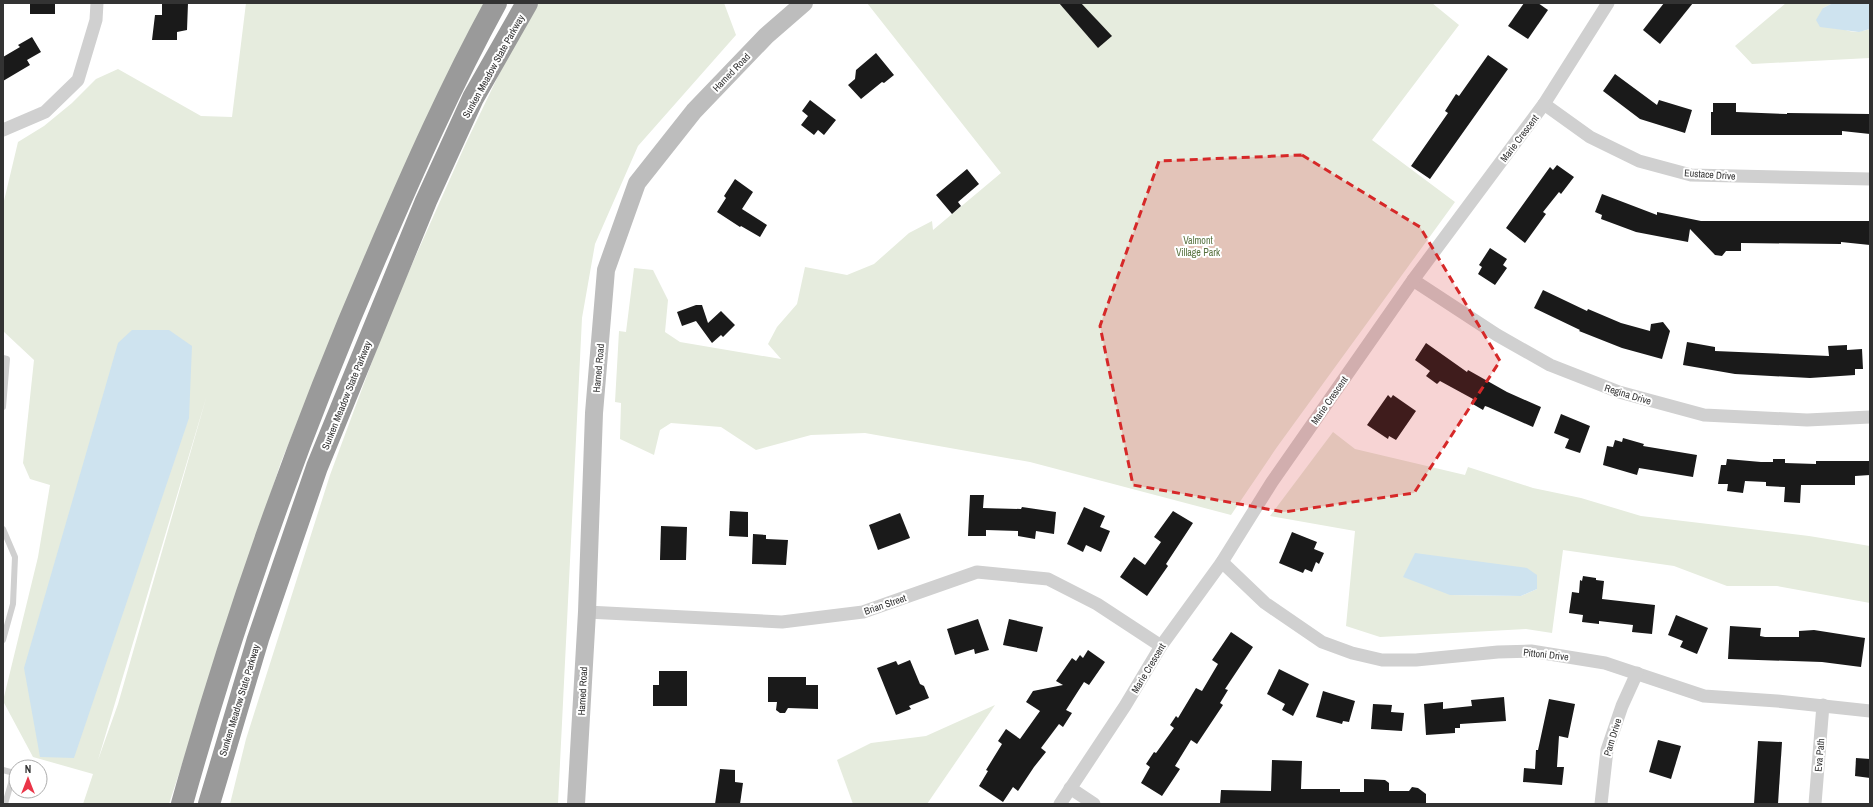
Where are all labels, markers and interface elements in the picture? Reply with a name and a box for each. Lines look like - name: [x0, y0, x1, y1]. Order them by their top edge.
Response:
- street label: Sunken Meadow State Parkway: [460, 11, 528, 120]
- street label: Harned Road: [710, 50, 753, 94]
- street label: Marie Crescent: [1497, 111, 1542, 165]
- street label: Eustace Drive: [1684, 166, 1737, 183]
- park label: Valmont Village Park: [1176, 234, 1221, 259]
- street label: Sunken Meadow State Parkway: [319, 338, 375, 452]
- street label: Harned Road: [590, 343, 607, 393]
- street label: Marie Crescent: [1308, 373, 1351, 427]
- street label: Regina Drive: [1603, 381, 1653, 408]
- street label: Brian Street: [862, 591, 909, 618]
- street label: Marie Crescent: [1128, 640, 1169, 696]
- street label: Sunken Meadow State Parkway: [216, 642, 263, 758]
- street label: Pittoni Drive: [1523, 646, 1570, 663]
- street label: Harned Road: [575, 666, 590, 716]
- street label: Pam Drive: [1601, 716, 1624, 758]
- street label: Eva Path: [1812, 738, 1827, 772]
- north arrow: [8, 759, 48, 799]
- text: N: [25, 762, 31, 776]

